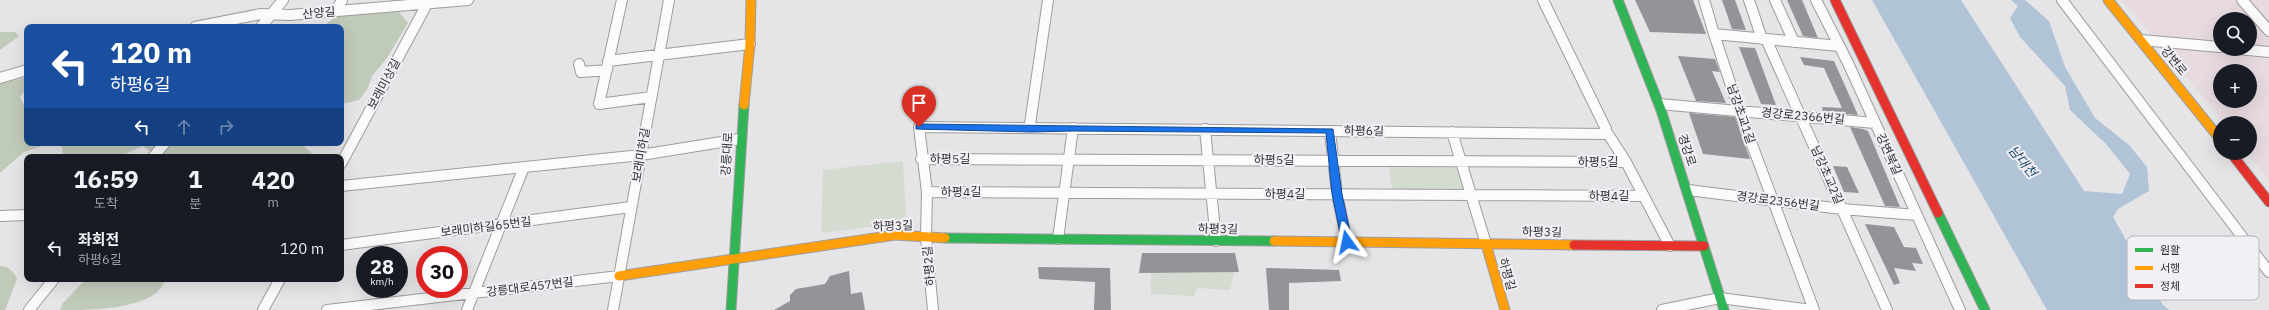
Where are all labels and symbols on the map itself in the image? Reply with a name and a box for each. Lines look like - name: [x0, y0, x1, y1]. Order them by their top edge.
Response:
- street label: 산양길: [302, 4, 336, 21]
- street label: 강변로: [2158, 43, 2191, 78]
- street label: 보래미상길: [364, 56, 403, 112]
- street label: 남강초교1길: [1724, 82, 1759, 146]
- pin: [902, 86, 936, 127]
- street label: 경강로2366번길: [1761, 104, 1846, 127]
- street label: 하평6길: [1344, 123, 1384, 138]
- street label: 보래미하길: [628, 126, 653, 183]
- street label: 강릉대로: [717, 131, 736, 177]
- street label: 강변북길: [1874, 131, 1905, 177]
- street label: 경강로: [1675, 132, 1700, 168]
- water label: 남대천: [2005, 142, 2041, 181]
- street label: 남강초교2길: [1808, 143, 1847, 206]
- street label: 하평5길: [930, 151, 970, 166]
- street label: 하평5길: [1254, 152, 1294, 167]
- street label: 하평5길: [1578, 154, 1618, 169]
- street label: 하평4길: [941, 184, 981, 199]
- street label: 하평4길: [1265, 186, 1305, 201]
- street label: 하평4길: [1589, 188, 1629, 203]
- street label: 경강로2356번길: [1735, 188, 1821, 213]
- street label: 보래미하길65번길: [440, 213, 532, 240]
- street label: 하평3길: [873, 217, 913, 234]
- street label: 하평3길: [1198, 221, 1238, 236]
- position arrow: [1326, 221, 1368, 263]
- street label: 하평3길: [1522, 224, 1562, 239]
- legend: [2127, 236, 2259, 300]
- text: 원활: [2160, 243, 2180, 257]
- street label: 하평2길: [919, 245, 938, 287]
- speed limit sign: 30: [416, 246, 468, 298]
- street label: 하평길: [1496, 256, 1519, 292]
- text: 서행: [2160, 261, 2180, 275]
- street label: 강릉대로457번길: [485, 274, 574, 299]
- text: 정체: [2160, 279, 2180, 293]

